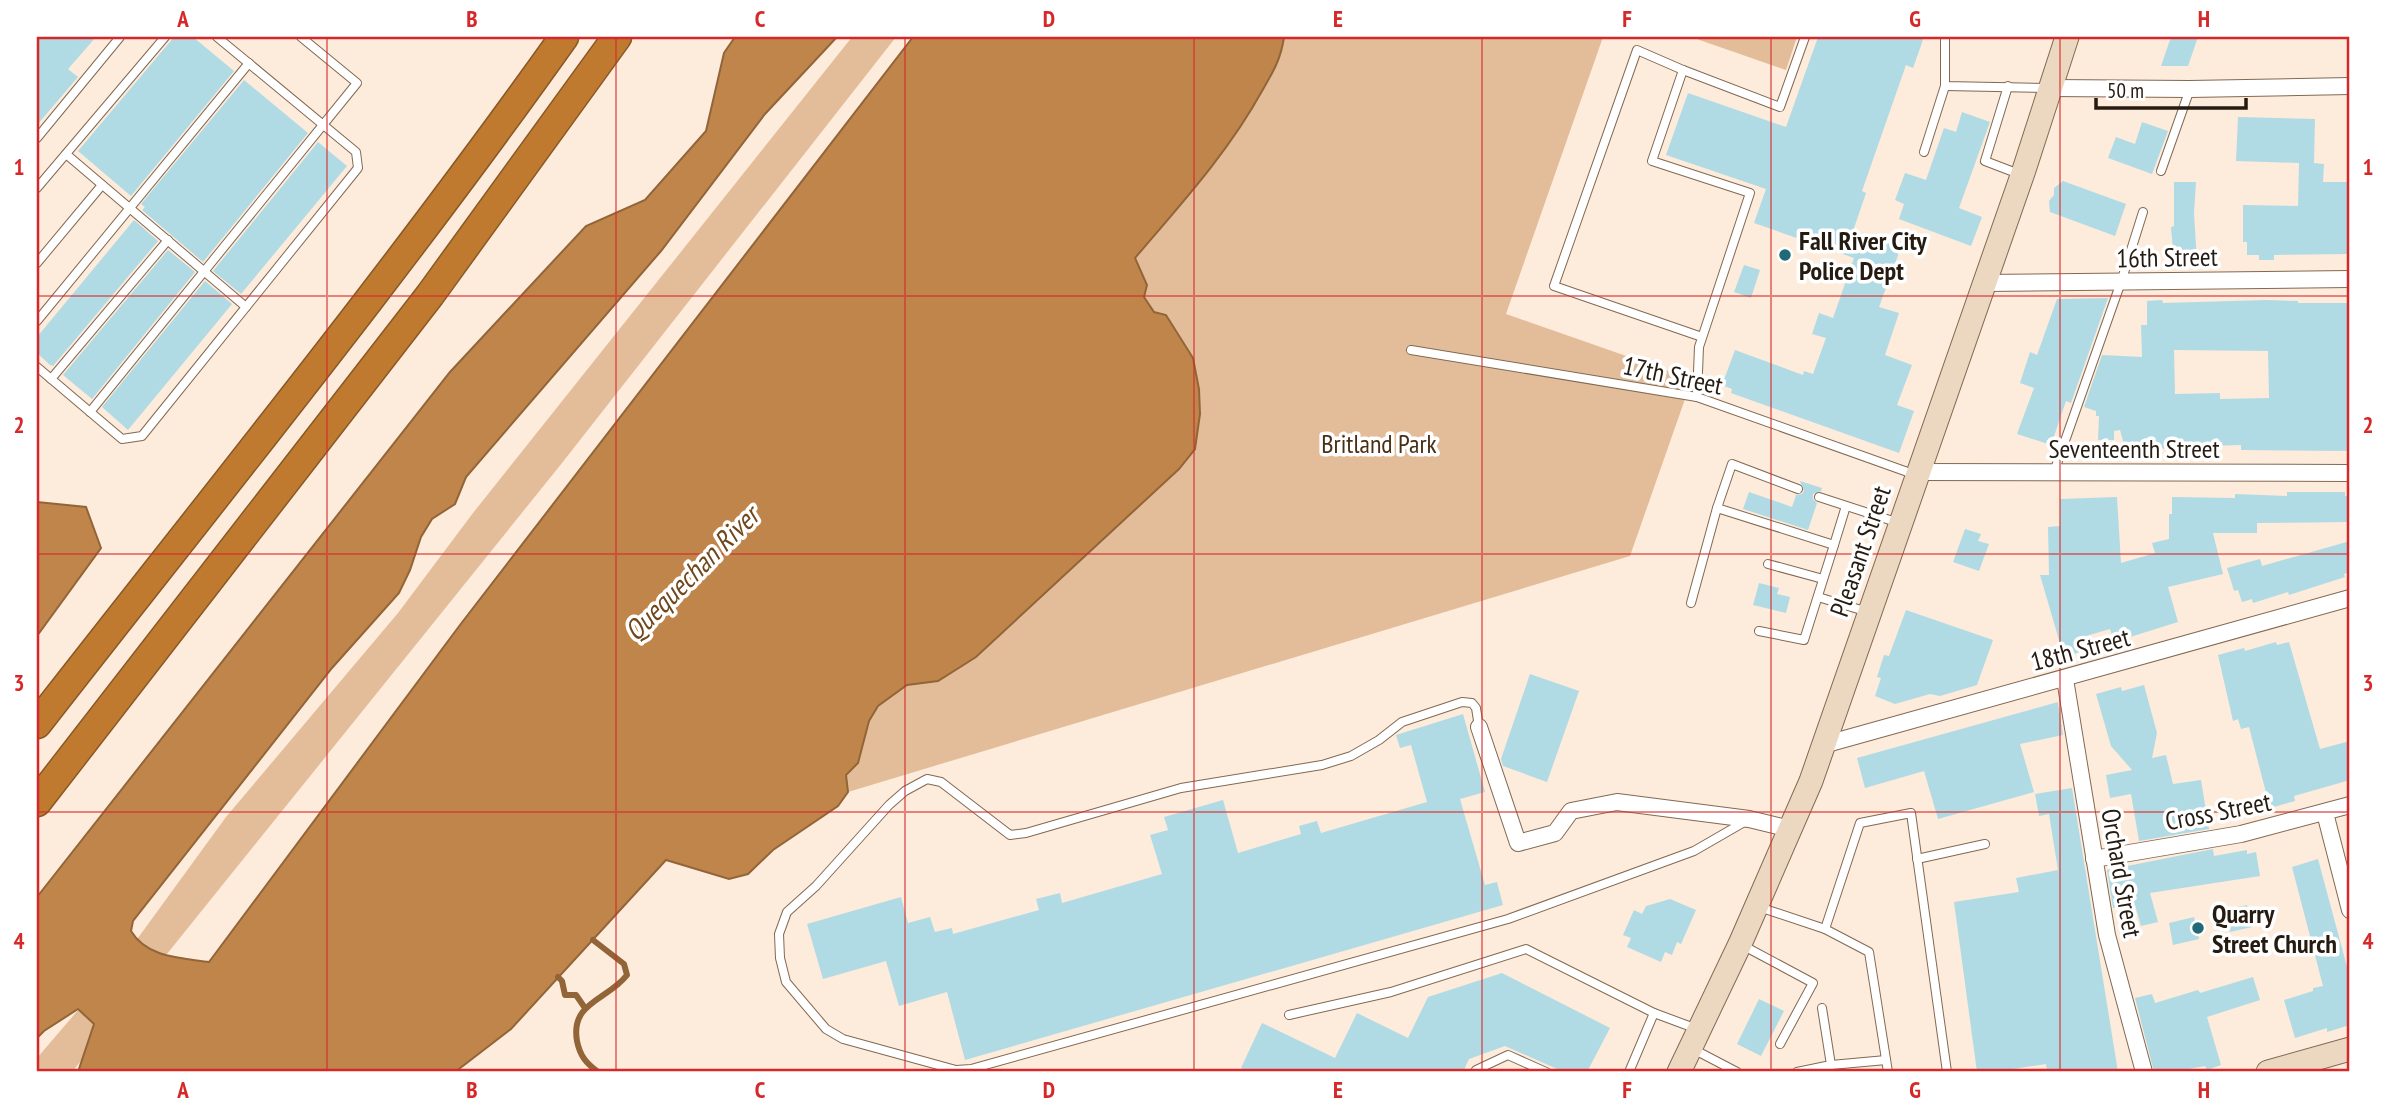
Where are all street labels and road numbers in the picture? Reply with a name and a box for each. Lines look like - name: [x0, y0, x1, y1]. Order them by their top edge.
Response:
- street label: 16th Street: [2116, 240, 2218, 274]
- street label: 17th Street: [1620, 348, 1726, 402]
- street label: Seventeenth Street: [2048, 432, 2220, 465]
- street label: Pleasant Street: [1822, 481, 1898, 621]
- street label: 18th Street: [2027, 620, 2133, 678]
- street label: Cross Street: [2162, 785, 2274, 837]
- street label: Orchard Street: [2094, 806, 2150, 940]

